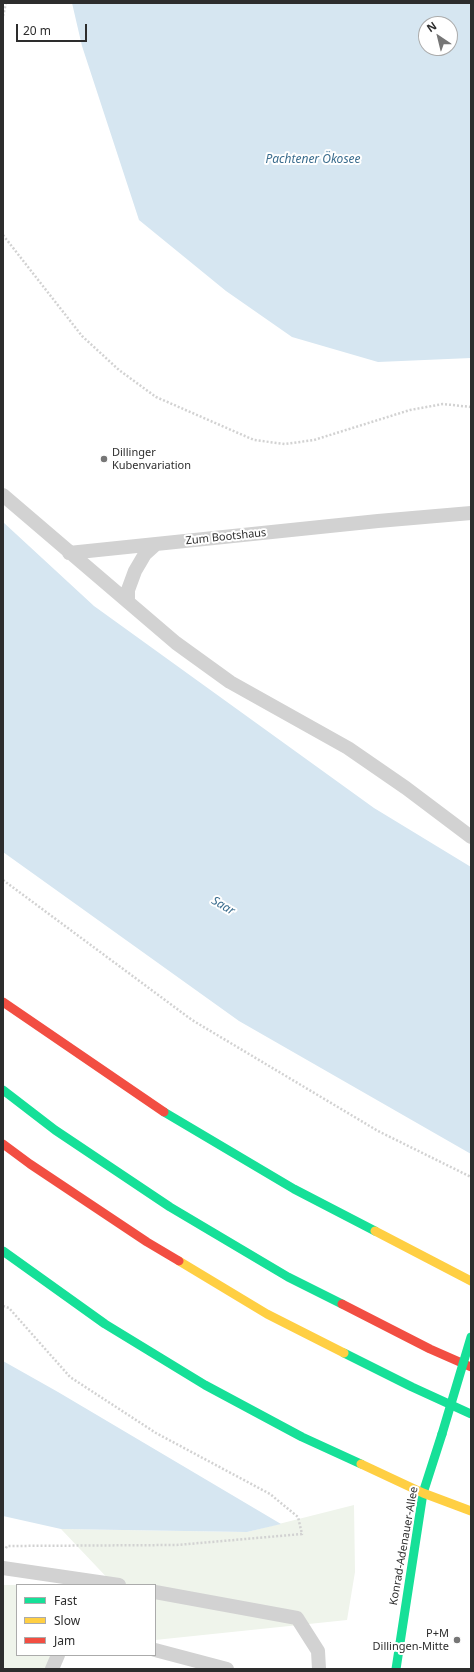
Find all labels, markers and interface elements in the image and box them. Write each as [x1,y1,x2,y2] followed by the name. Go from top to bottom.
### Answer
[18,16,89,42] scale bar
[418,16,458,56] north arrow
[423,18,439,35] text: N
[23,22,51,39] text: 20 m
[265,153,361,167] water label: Pachtener Ökosee
[112,446,191,472] place label: Dillinger Kubenvariation
[99,454,109,464] marker: Dillinger Kubenvariation
[185,526,267,548] street label: Zum Bootshaus
[209,894,237,918] water label: Saar
[387,1486,421,1606] street label: Konrad-Adenauer-Allee
[16,1584,156,1656] legend
[54,1592,77,1609] text: Fast
[54,1612,80,1629] text: Slow
[373,1627,449,1653] place label: P+M Dillingen-Mitte
[54,1632,75,1649] text: Jam
[452,1635,462,1645] marker: P+M Dillingen-Mitte

